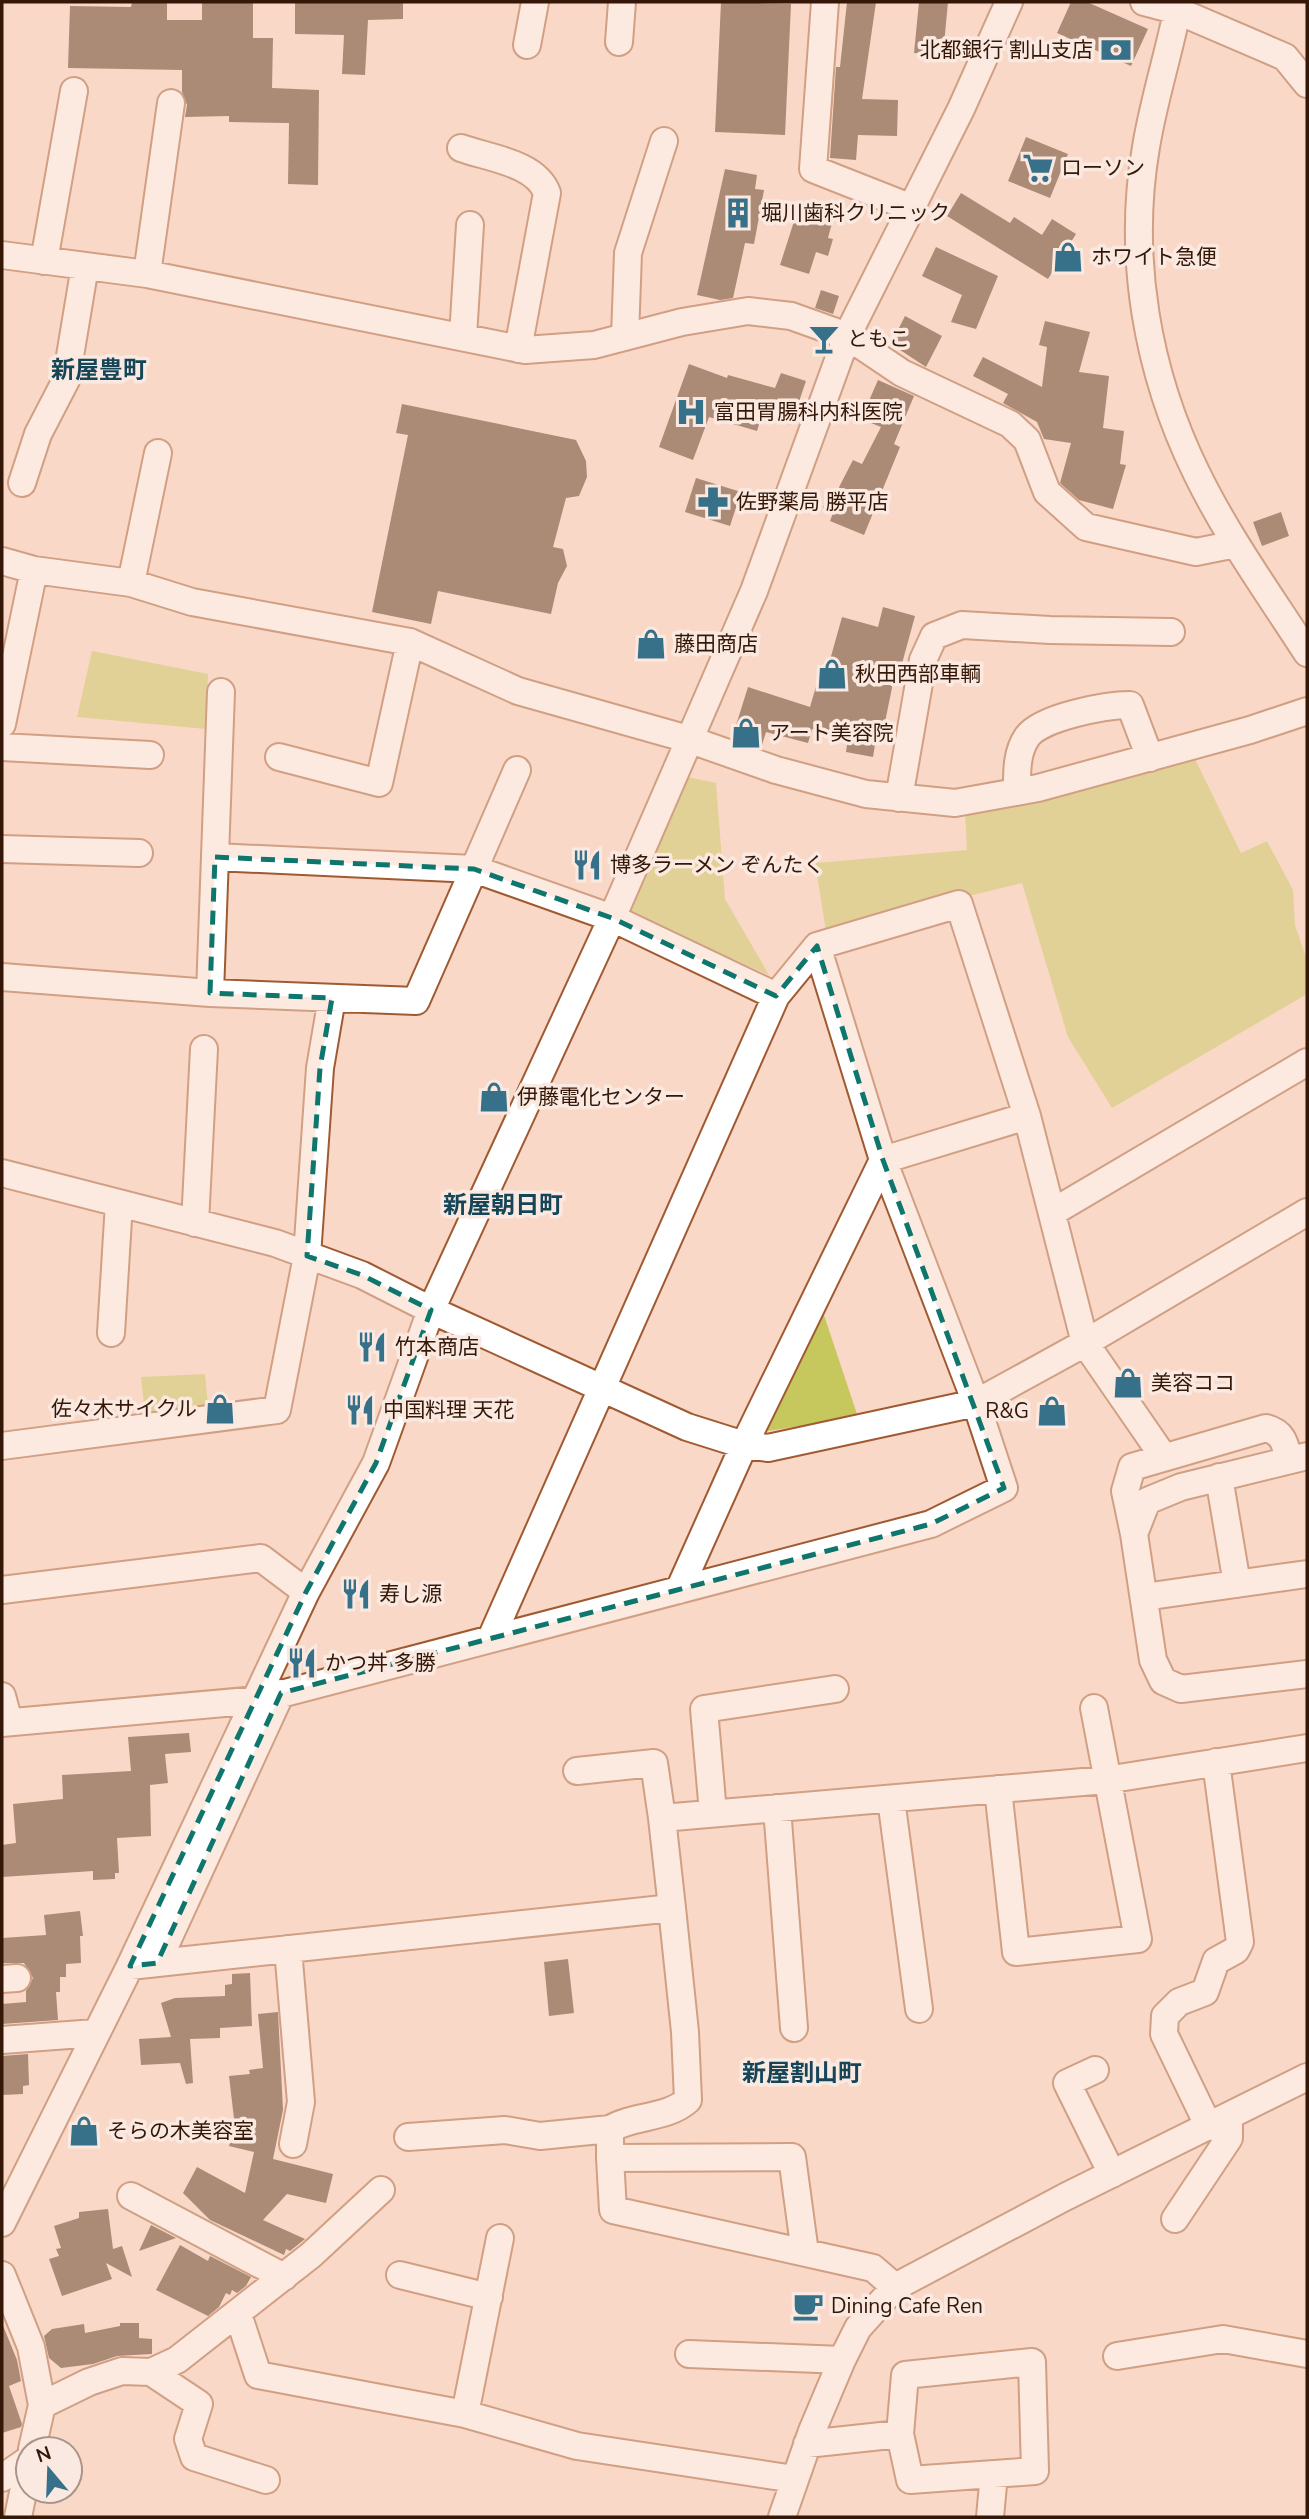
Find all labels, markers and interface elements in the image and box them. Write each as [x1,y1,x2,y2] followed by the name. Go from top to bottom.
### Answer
[1099,33,1133,67] bank icon: 北都銀行 割山支店
[920,36,1093,64] place label: 北都銀行 割山支店
[1021,151,1055,185] supermarket icon: ローソン
[1061,154,1145,182] place label: ローソン
[721,196,755,230] building icon: 堀川歯科クリニック
[761,199,950,227] place label: 堀川歯科クリニック
[1051,240,1085,274] shop icon: ホワイト急便
[1091,243,1217,271] place label: ホワイト急便
[807,322,841,356] bar icon: ともこ
[847,325,910,353] place label: ともこ
[51,354,147,386] district label: 新屋豊町
[674,395,708,429] hospital icon: 富田胃腸科内科医院
[714,398,903,426] place label: 富田胃腸科内科医院
[696,485,730,519] pharmacy icon: 佐野薬局 勝平店
[736,488,888,516] place label: 佐野薬局 勝平店
[634,627,668,661] shop icon: 藤田商店
[674,630,758,658] place label: 藤田商店
[815,657,849,691] shop icon: 秋田西部車輌
[855,660,981,688] place label: 秋田西部車輌
[729,716,763,750] shop icon: アート美容院
[769,719,894,747] place label: アート美容院
[570,848,604,882] restaurant icon: 博多ラーメン ぞんたく
[610,851,825,879] place label: 博多ラーメン ぞんたく
[477,1080,511,1114] shop icon: 伊藤電化センター
[517,1083,685,1111] place label: 伊藤電化センター
[443,1189,563,1221] district label: 新屋朝日町
[355,1330,389,1364] restaurant icon: 竹本商店
[395,1333,479,1361] place label: 竹本商店
[1111,1366,1145,1400] shop icon: 美容ココ
[1151,1369,1235,1397] place label: 美容ココ
[203,1392,237,1426] shop icon: 佐々木サイクル
[343,1393,377,1427] restaurant icon: 中国料理 天花
[1035,1394,1069,1428] shop icon: R&G
[51,1395,197,1423] place label: 佐々木サイクル
[383,1396,514,1424] place label: 中国料理 天花
[985,1397,1029,1425] place label: R&G
[339,1577,373,1611] restaurant icon: 寿し源
[379,1580,442,1608] place label: 寿し源
[285,1646,319,1680] restaurant icon: かつ丼 多勝
[325,1649,435,1677] place label: かつ丼 多勝
[742,2057,862,2089] district label: 新屋割山町
[67,2114,101,2148] shop icon: そらの木美容室
[107,2117,254,2145] place label: そらの木美容室
[791,2289,825,2323] cafe icon: Dining Cafe Ren
[831,2292,983,2320] place label: Dining Cafe Ren
[14,2435,84,2505] north arrow
[33,2440,55,2469] text: N

